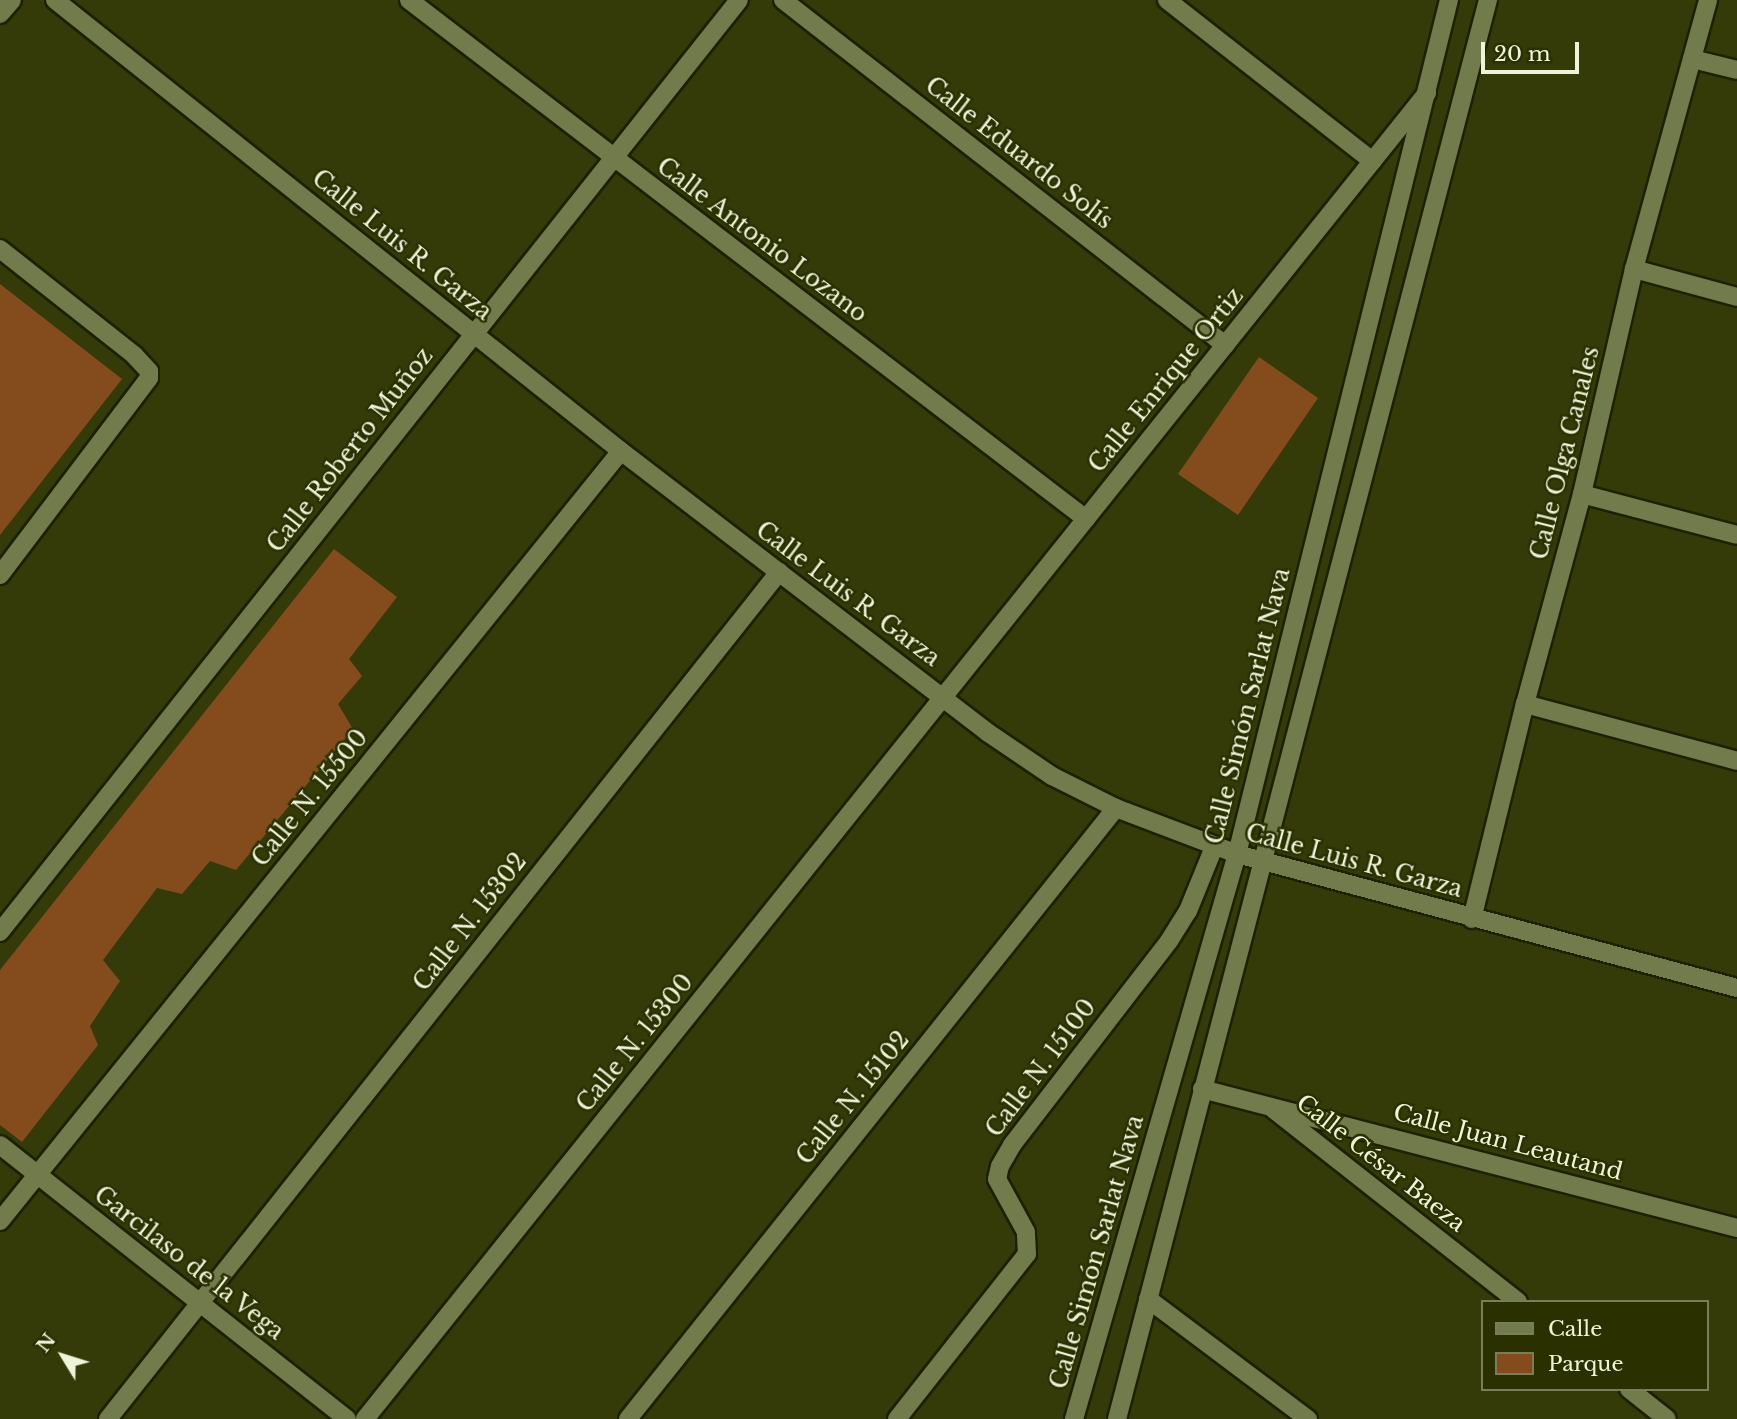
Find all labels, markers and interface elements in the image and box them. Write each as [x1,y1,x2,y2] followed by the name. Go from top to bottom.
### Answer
[1485,28,1583,72] scale bar
[1494,41,1551,67] text: 20 m
[920,71,1118,235] street label: Calle Eduardo Solís
[651,152,873,328] street label: Calle Antonio Lozano
[307,164,497,326] street label: Calle Luis R. Garza
[1083,282,1249,478] street label: Calle Enrique Ortiz
[262,342,438,558] street label: Calle Roberto Muñoz
[1525,343,1605,563] street label: Calle Olga Canales
[751,516,945,672] street label: Calle Luis R. Garza
[1200,565,1296,847] street label: Calle Simón Sarlat Nava
[246,724,374,872] street label: Calle N. 15500
[1243,819,1465,903] street label: Calle Luis R. Garza
[408,848,532,996] street label: Calle N. 15302
[571,969,699,1117] street label: Calle N. 15300
[980,994,1102,1142] street label: Calle N. 15100
[791,1026,915,1170] street label: Calle N. 15102
[1291,1088,1471,1238] street label: Calle César Baeza
[1390,1098,1626,1186] street label: Calle Juan Leautand
[1045,1112,1149,1392] street label: Calle Simón Sarlat Nava
[88,1180,290,1346] street label: Garcilaso de la Vega
[1482,1300,1709,1391] legend
[1548,1316,1602,1342] text: Calle
[28,1321,98,1391] north arrow
[31,1329,61,1357] text: N
[1548,1351,1623,1377] text: Parque

